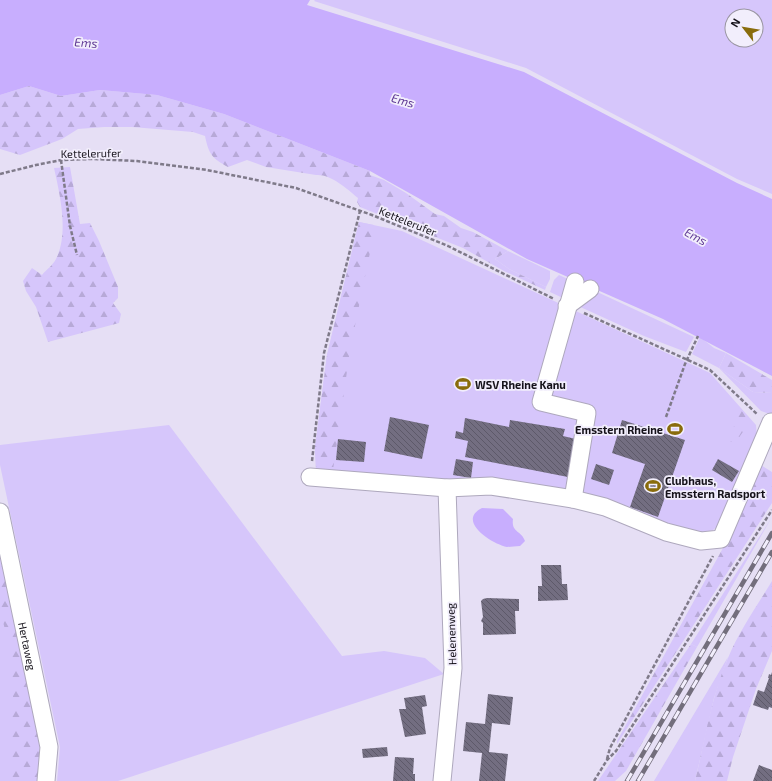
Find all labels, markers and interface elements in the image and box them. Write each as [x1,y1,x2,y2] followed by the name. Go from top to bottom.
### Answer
[724,8,764,48] north arrow
[727,16,743,29] text: N
[74,34,98,50] water label: Ems
[390,90,416,110] water label: Ems
[60,146,122,160] street label: Kettelerufer
[377,204,439,239] street label: Kettelerufer
[682,224,710,248] water label: Ems
[454,375,472,393] sports icon: WSV Rheine Kanu
[475,378,566,391] place label: WSV Rheine Kanu
[666,420,684,438] sports icon: Emsstern Rheine
[575,423,663,436] place label: Emsstern Rheine
[665,474,766,500] place label: Clubhaus, Emsstern Radsport
[644,477,662,495] sports icon: Clubhaus, Emsstern Radsport
[443,603,459,665] street label: Helenenweg
[17,621,39,671] street label: Hertaweg

